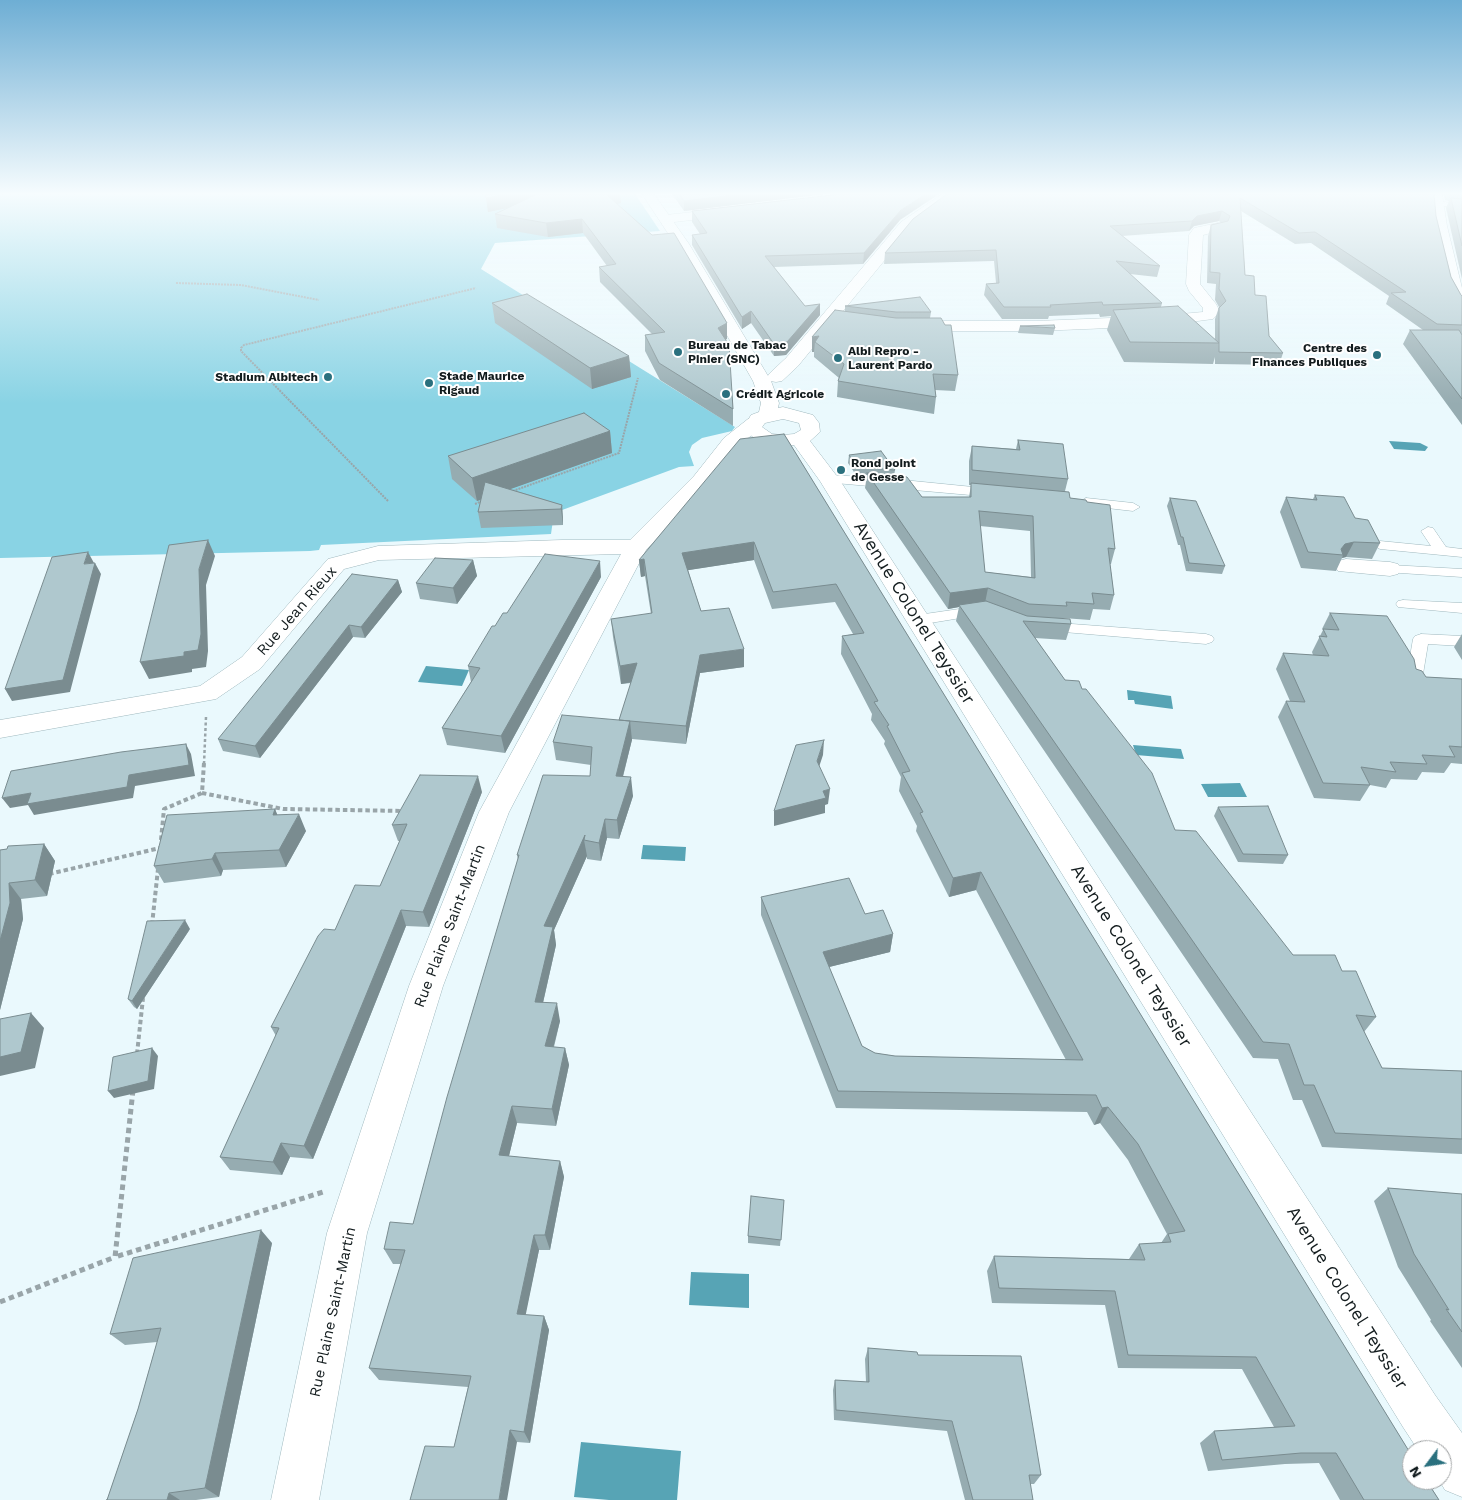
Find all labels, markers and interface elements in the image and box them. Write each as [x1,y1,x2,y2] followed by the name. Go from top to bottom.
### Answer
[688,338,786,366] place label: Bureau de Tabac Pinier (SNC)
[1252,341,1367,369] place label: Centre des Finances Publiques
[848,344,932,372] place label: Albi Repro - Laurent Pardo
[672,346,684,358] marker: Bureau de Tabac Pinier (SNC)
[1371,349,1383,361] marker: Centre des Finances Publiques
[832,352,844,364] marker: Albi Repro - Laurent Pardo
[439,369,525,397] place label: Stade Maurice Rigaud
[215,370,318,384] place label: Stadium Albitech
[322,371,334,383] marker: Stadium Albitech
[423,377,435,389] marker: Stade Maurice Rigaud
[736,387,824,401] place label: Crédit Agricole
[720,388,732,400] marker: Crédit Agricole
[851,456,916,484] place label: Rond point de Gesse
[835,464,847,476] marker: Rond point de Gesse
[849,517,979,709] street label: Avenue Colonel Teyssier
[253,563,341,659] street label: Rue Jean Rieux
[411,842,489,1010] street label: Rue Plaine Saint-Martin
[1066,860,1196,1052] street label: Avenue Colonel Teyssier
[1282,1202,1412,1394] street label: Avenue Colonel Teyssier
[306,1225,360,1399] street label: Rue Plaine Saint-Martin
[1402,1440,1452,1490] north arrow
[1405,1464,1425,1481] text: N

